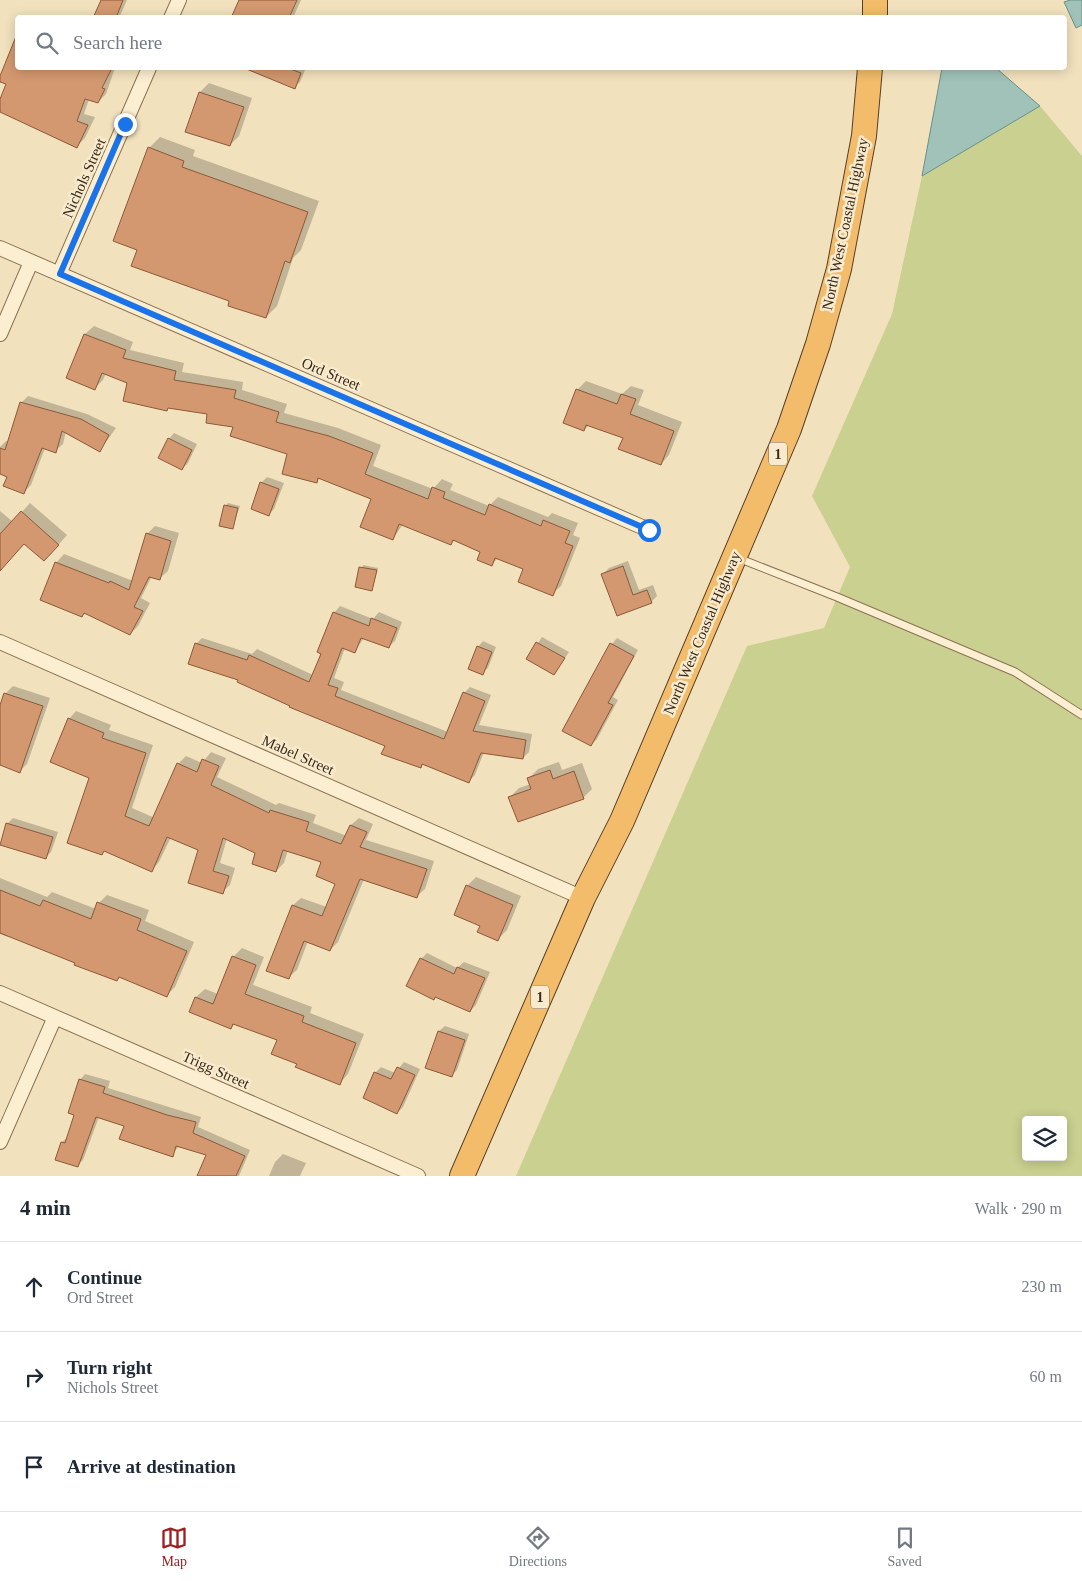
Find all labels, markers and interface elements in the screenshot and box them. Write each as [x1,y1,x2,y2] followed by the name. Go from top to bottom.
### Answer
[15,15,1067,70] search box
[33,29,61,57] icon: search
[73,32,162,53] text: Search here
[114,113,137,136] route end
[59,135,109,220] street label: Nichols Street
[819,136,871,312] street label: North West Coastal Highway
[299,355,363,394] street label: Ord Street
[769,442,787,466] road number: 1
[638,519,661,542] route start
[660,549,744,717] street label: North West Coastal Highway
[260,732,337,778] street label: Mabel Street
[531,986,549,1009] road number: 1
[180,1048,253,1092] street label: Trigg Street
[1022,1116,1067,1161] map controls
[1022,1116,1067,1161] button: layers
[20,1196,71,1220] text: 4 min
[975,1200,1062,1217] text: Walk · 290 m
[67,1267,142,1288] text: Continue
[20,1273,48,1301] icon: ahead
[1022,1278,1062,1295] text: 230 m
[67,1289,133,1306] text: Ord Street
[67,1357,152,1378] text: Turn right
[20,1363,48,1391] icon: right
[1030,1368,1062,1385] text: 60 m
[67,1379,158,1396] text: Nichols Street
[20,1453,48,1481] icon: arrive
[67,1456,236,1477] text: Arrive at destination
[160,1524,188,1570] tab: Map
[509,1524,567,1570] tab: Directions
[888,1524,922,1570] tab: Saved

